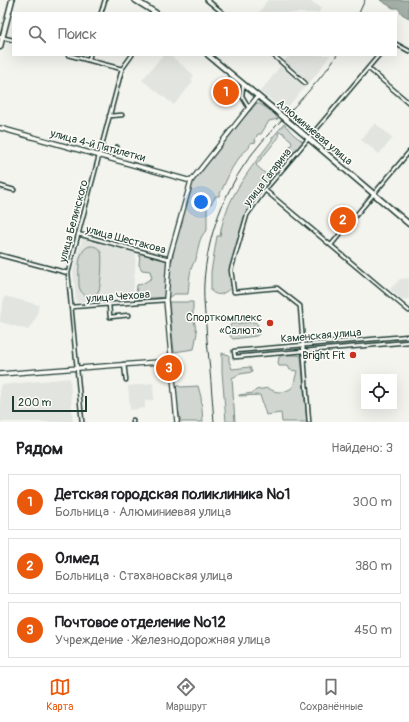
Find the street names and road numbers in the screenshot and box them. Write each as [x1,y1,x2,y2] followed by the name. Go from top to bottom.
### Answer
[274,97,355,168] street label: Алюминиевая улица
[48,126,147,164] street label: улица 4-й Пятилетки
[240,146,294,210] street label: улица Гагарина
[56,178,91,265] street label: улица Белинского
[83,222,167,256] street label: улица Шестакова
[85,288,150,305] street label: улица Чехова
[280,325,362,346] street label: Каменская улица

